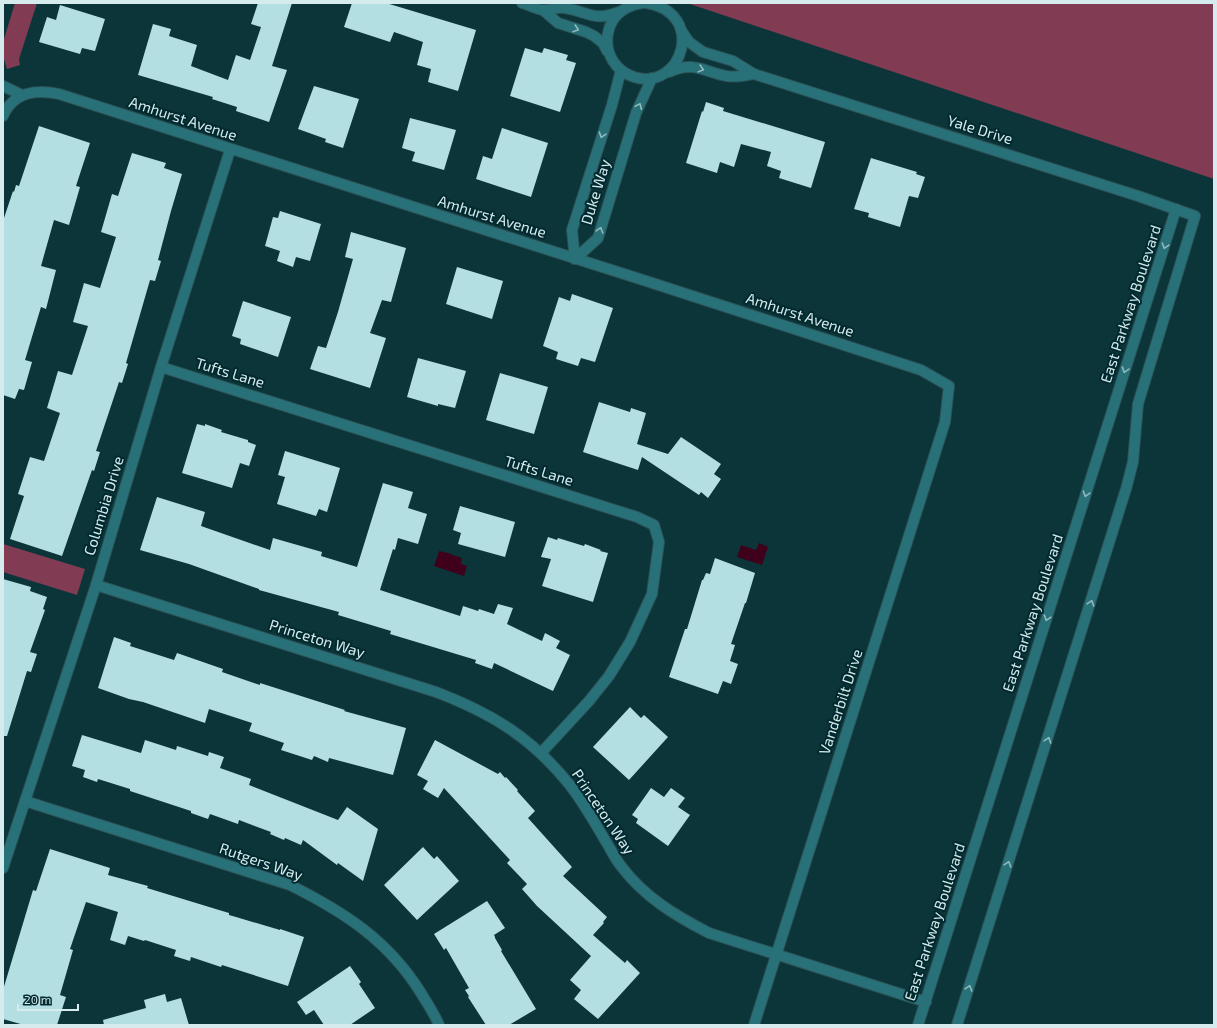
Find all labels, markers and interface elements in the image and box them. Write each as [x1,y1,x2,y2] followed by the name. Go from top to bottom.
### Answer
[573,24,580,33] one-way arrow
[698,64,705,72] one-way arrow
[127,92,240,144] street label: Amhurst Avenue
[634,103,642,110] one-way arrow
[945,111,1015,148] street label: Yale Drive
[598,131,607,138] one-way arrow
[577,157,614,227] street label: Duke Way
[436,191,549,241] street label: Amhurst Avenue
[1096,222,1164,385] street label: East Parkway Boulevard
[595,227,604,234] one-way arrow
[1161,243,1170,250] one-way arrow
[744,288,857,340] street label: Amhurst Avenue
[194,353,267,391] street label: Tufts Lane
[1122,367,1130,374] one-way arrow
[503,451,576,489] street label: Tufts Lane
[79,454,127,557] street label: Columbia Drive
[1082,491,1091,498] one-way arrow
[998,531,1066,694] street label: East Parkway Boulevard
[1086,599,1095,606] one-way arrow
[267,615,367,661] street label: Princeton Way
[1043,615,1052,622] one-way arrow
[815,647,866,757] street label: Vanderbilt Drive
[1043,737,1051,744] one-way arrow
[569,765,639,858] street label: Princeton Way
[217,838,305,884] street label: Rutgers Way
[900,840,968,1003] street label: East Parkway Boulevard
[1003,861,1012,868] one-way arrow
[964,984,973,991] one-way arrow
[18,986,78,1012] scale bar
[24,992,51,1006] text: 20 m

